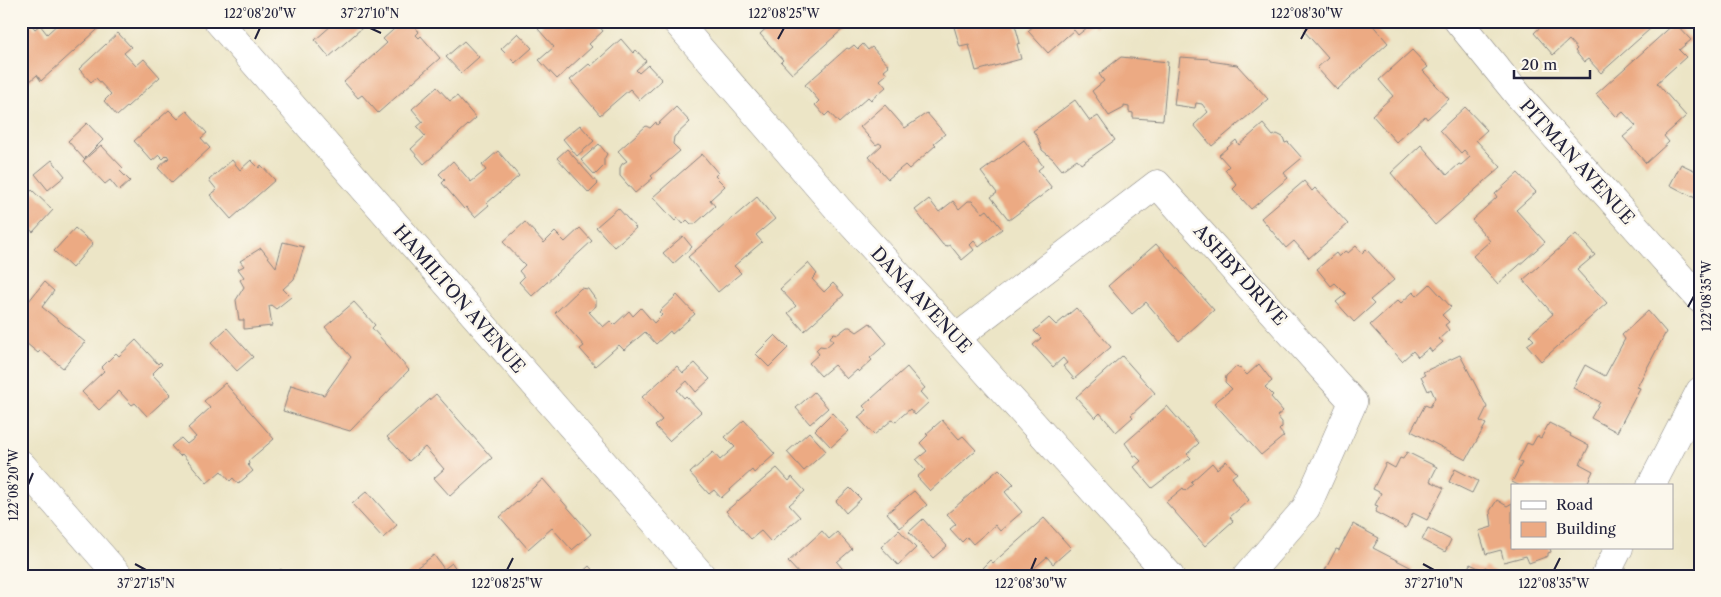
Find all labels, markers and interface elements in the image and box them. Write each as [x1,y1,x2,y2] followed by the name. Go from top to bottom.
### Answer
[224,6,297,21] text: 122°08'20"W
[341,6,400,21] text: 37°27'10"N
[748,6,820,21] text: 122°08'25"W
[1271,6,1344,21] text: 122°08'30"W
[1514,48,1590,80] scale bar
[1521,55,1557,74] text: 20 m
[1515,95,1639,229] street label: PITMAN AVENUE
[1188,219,1291,330] street label: ASHBY DRIVE
[389,220,529,378] street label: HAMILTON AVENUE
[866,242,976,358] street label: DANA AVENUE
[1699,260,1714,331] text: 122°08'35"W
[6,448,21,521] text: 122°08'20"W
[1511,484,1674,550] legend
[1556,495,1593,514] text: Road
[1556,519,1616,538] text: Building
[117,576,175,591] text: 37°27'15"N
[471,576,543,591] text: 122°08'25"W
[995,576,1068,591] text: 122°08'30"W
[1405,576,1464,591] text: 37°27'10"N
[1519,576,1590,591] text: 122°08'35"W

